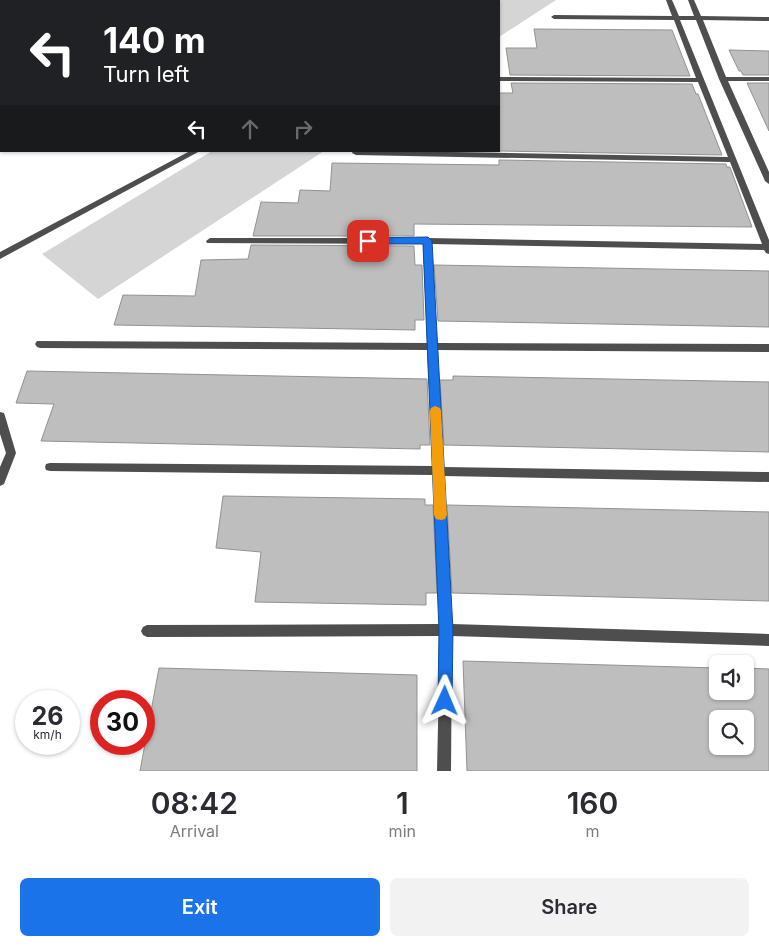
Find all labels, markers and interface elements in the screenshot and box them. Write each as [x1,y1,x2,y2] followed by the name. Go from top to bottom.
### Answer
[103,19,206,61] text: 140 m
[20,20,85,85] icon: left
[103,61,189,87] text: Turn left
[183,115,211,143] icon: left
[236,115,264,143] icon: ahead
[289,115,317,143] icon: right
[347,220,389,262] pin
[354,227,382,255] icon: arrive
[709,655,754,755] map controls
[709,655,754,700] button: sound
[418,674,470,726] position arrow
[90,690,155,755] speed limit sign: 30
[32,701,63,731] text: 26
[709,710,754,755] button: search
[33,727,62,742] text: km/h
[151,785,238,821] text: 08:42
[396,785,409,821] text: 1
[567,785,618,821] text: 160
[170,821,219,841] text: Arrival
[389,821,416,841] text: min
[585,821,599,841] text: m
[20,878,380,936] button: Exit
[390,878,749,936] button: Share

